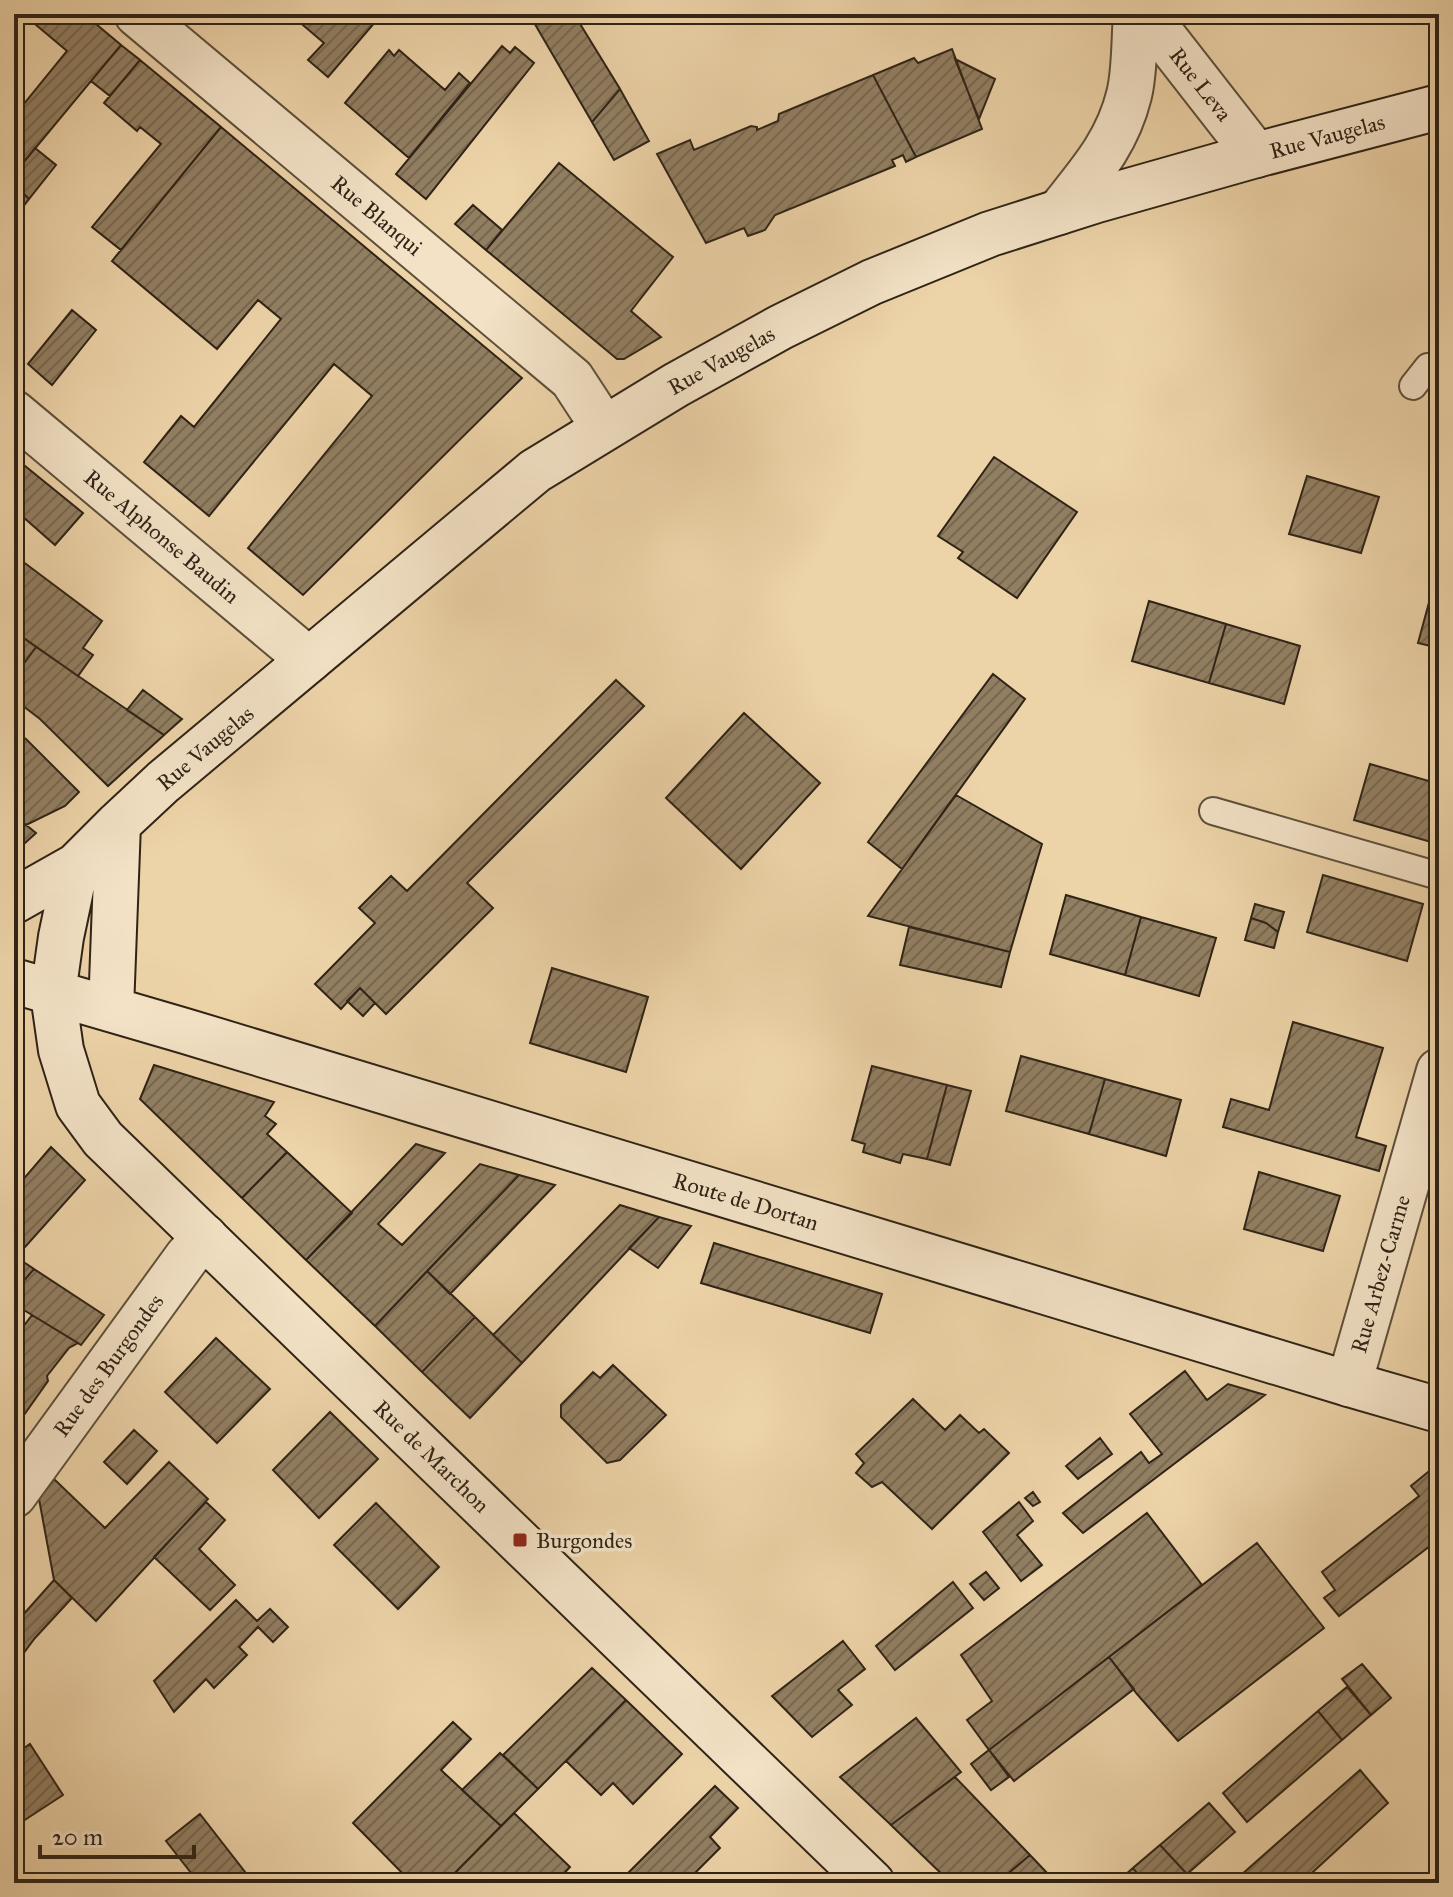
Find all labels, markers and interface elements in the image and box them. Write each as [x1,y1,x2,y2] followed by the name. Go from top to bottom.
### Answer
[1163,42,1238,127] street label: Rue Leva
[1267,108,1388,165] street label: Rue Vaugelas
[326,169,428,261] street label: Rue Blanqui
[663,320,779,401] street label: Rue Vaugelas
[79,464,245,609] street label: Rue Alphonse Baudin
[151,700,259,797] street label: Rue Vaugelas
[670,1167,822,1236] street label: Route de Dortan
[1345,1192,1416,1356] street label: Rue Arbez-Carme
[48,1289,169,1442] street label: Rue des Burgondes
[368,1394,495,1518] street label: Rue de Marchon
[536,1527,632,1554] place label: Burgondes
[511,1531,529,1549] marker: Burgondes
[40,1809,194,1859] scale bar
[52,1822,103,1852] text: 20 m

